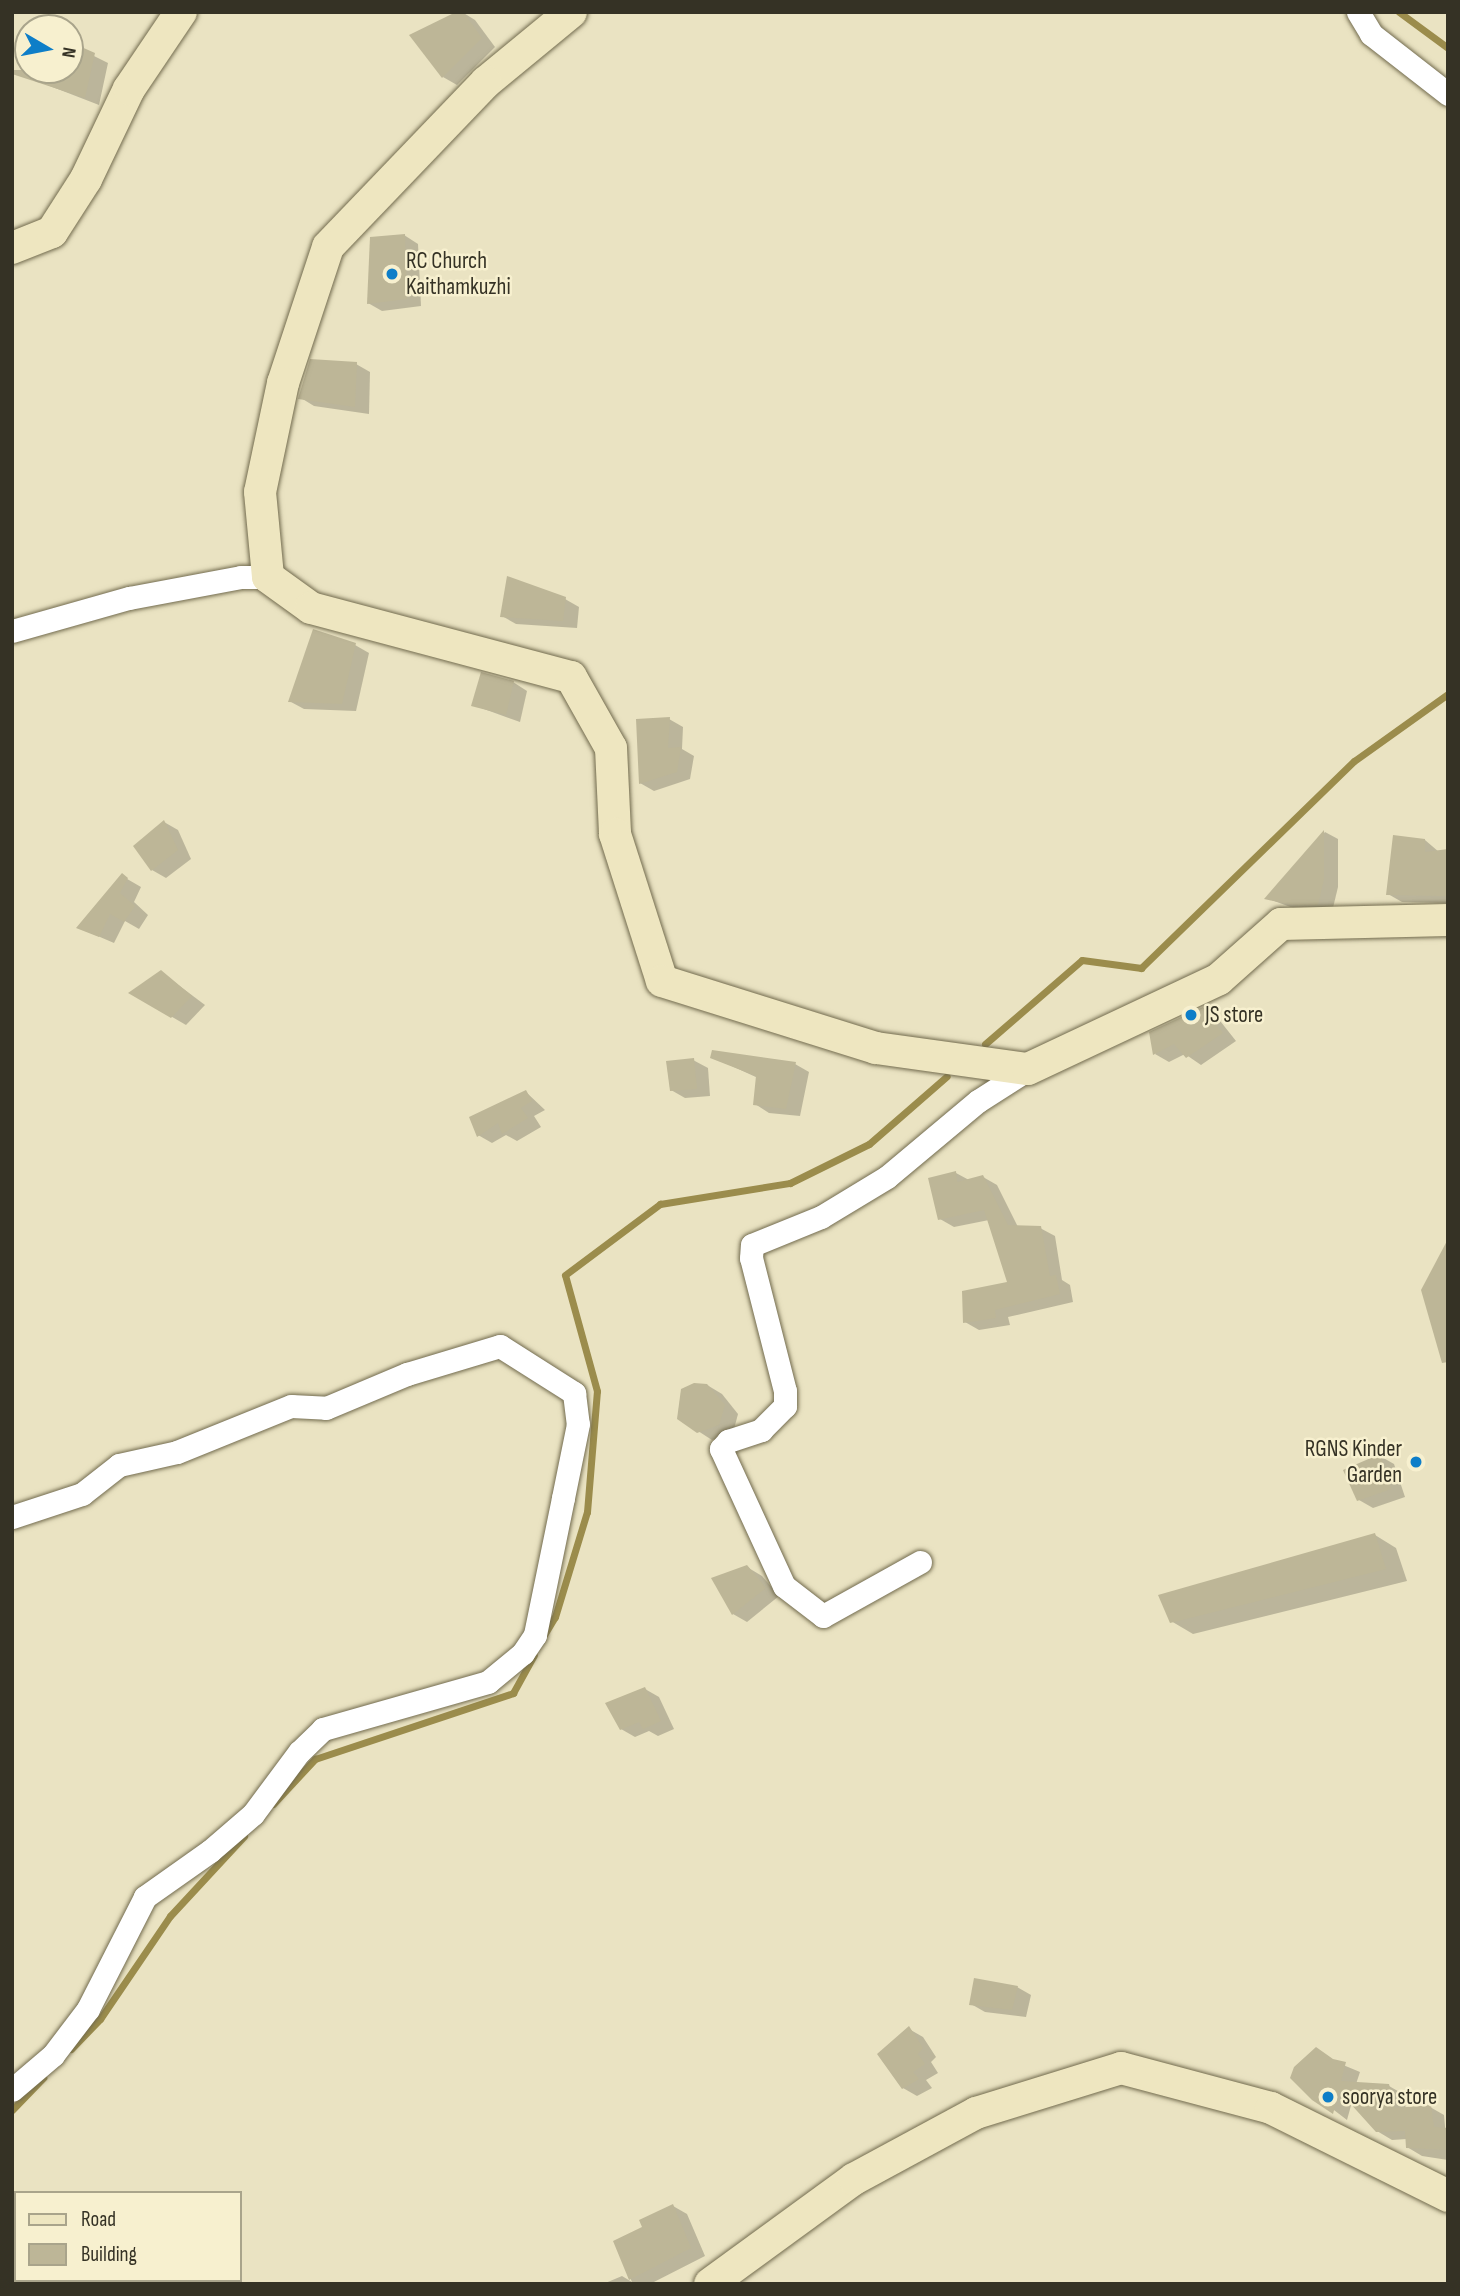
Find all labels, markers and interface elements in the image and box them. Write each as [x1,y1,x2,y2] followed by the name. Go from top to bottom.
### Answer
[14,14,84,84] north arrow
[56,45,80,59] text: N
[406,247,511,301] place label: RC Church Kaithamkuzhi
[384,266,400,282] marker: RC Church Kaithamkuzhi
[1205,1001,1263,1029] place label: JS store
[1183,1007,1199,1023] marker: JS store
[1305,1435,1402,1489] place label: RGNS Kinder Garden
[1408,1454,1424,1470] marker: RGNS Kinder Garden
[1342,2083,1437,2111] place label: soorya store
[1320,2089,1336,2105] marker: soorya store
[14,2191,242,2282] legend
[81,2207,116,2232] text: Road
[81,2242,137,2267] text: Building

